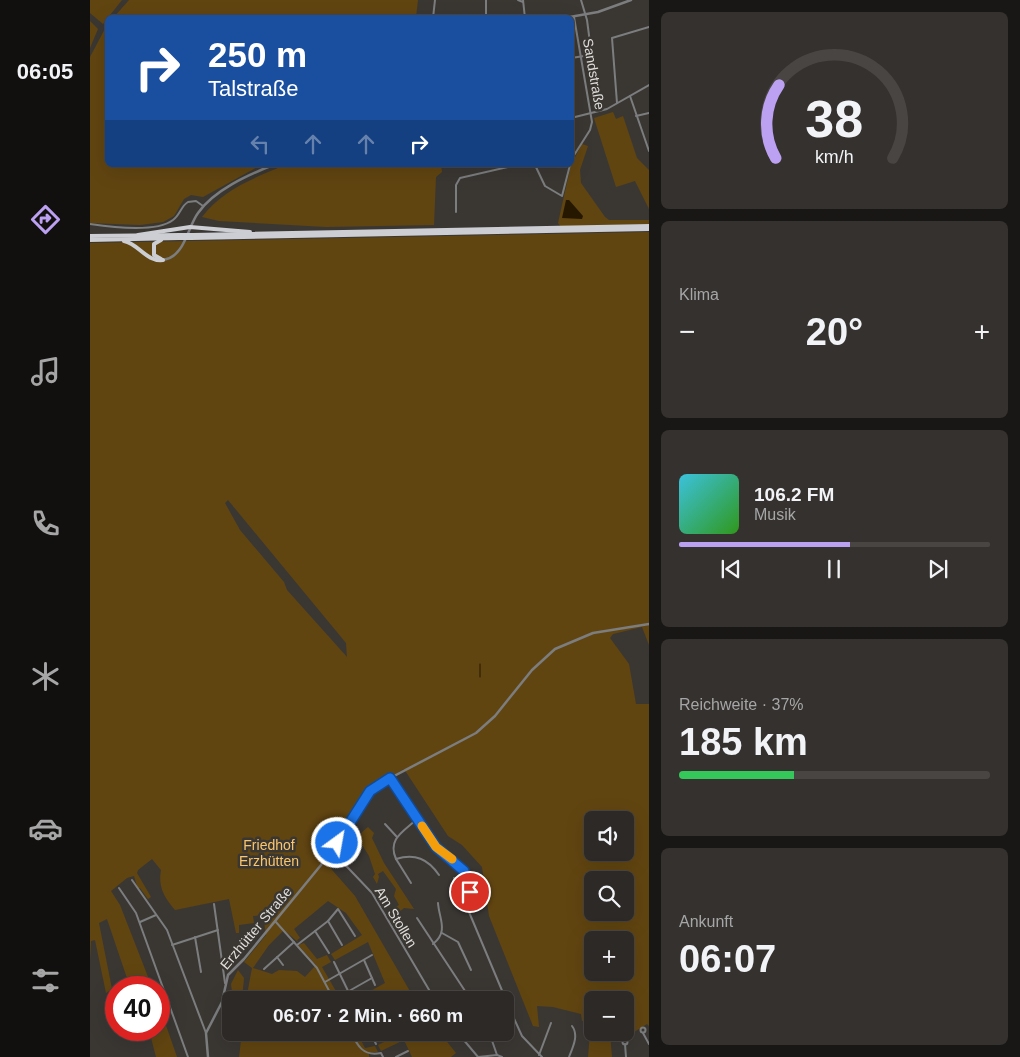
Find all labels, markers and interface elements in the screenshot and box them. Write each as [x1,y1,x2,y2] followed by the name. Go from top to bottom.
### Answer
[125,35,190,100] icon: right
[208,35,307,74] text: 250 m
[580,37,608,111] street label: Sandstraße
[17,59,73,84] text: 06:05
[208,76,298,101] text: Talstraße
[806,90,863,148] text: 38
[246,130,274,158] icon: left
[299,130,327,158] icon: ahead
[352,130,380,158] icon: ahead
[405,130,433,158] icon: right
[815,147,854,167] text: km/h
[28,202,63,237] icon: directions
[679,286,719,303] text: Klima
[806,311,863,353] text: 20°
[679,316,695,347] text: −
[974,316,990,347] text: +
[28,354,63,389] icon: music
[754,484,834,505] text: 106.2 FM
[28,506,63,541] icon: phone
[754,506,796,523] text: Musik
[717,555,745,583] icon: previous
[820,555,848,583] icon: pause
[924,555,952,583] icon: next
[28,659,63,694] icon: climate
[679,696,804,713] text: Reichweite · 37%
[679,721,808,763] text: 185 km
[28,811,63,846] icon: car
[584,811,634,1041] map controls
[584,811,634,861] button: sound
[310,816,362,868] position arrow
[239,837,299,869] park label: Friedhof Erzhütten
[449,871,491,913] pin
[584,871,634,921] button: search
[456,878,484,906] icon: arrive
[217,883,295,972] street label: Erzhütter Straße
[372,884,420,950] street label: Am Stollen
[679,913,733,930] text: Ankunft
[584,931,634,981] button: +
[679,938,776,980] text: 06:07
[28,963,63,998] icon: filters
[105,976,170,1041] speed limit sign: 40
[584,991,634,1041] button: −
[273,1005,463,1026] text: 06:07 · 2 Min. · 660 m

